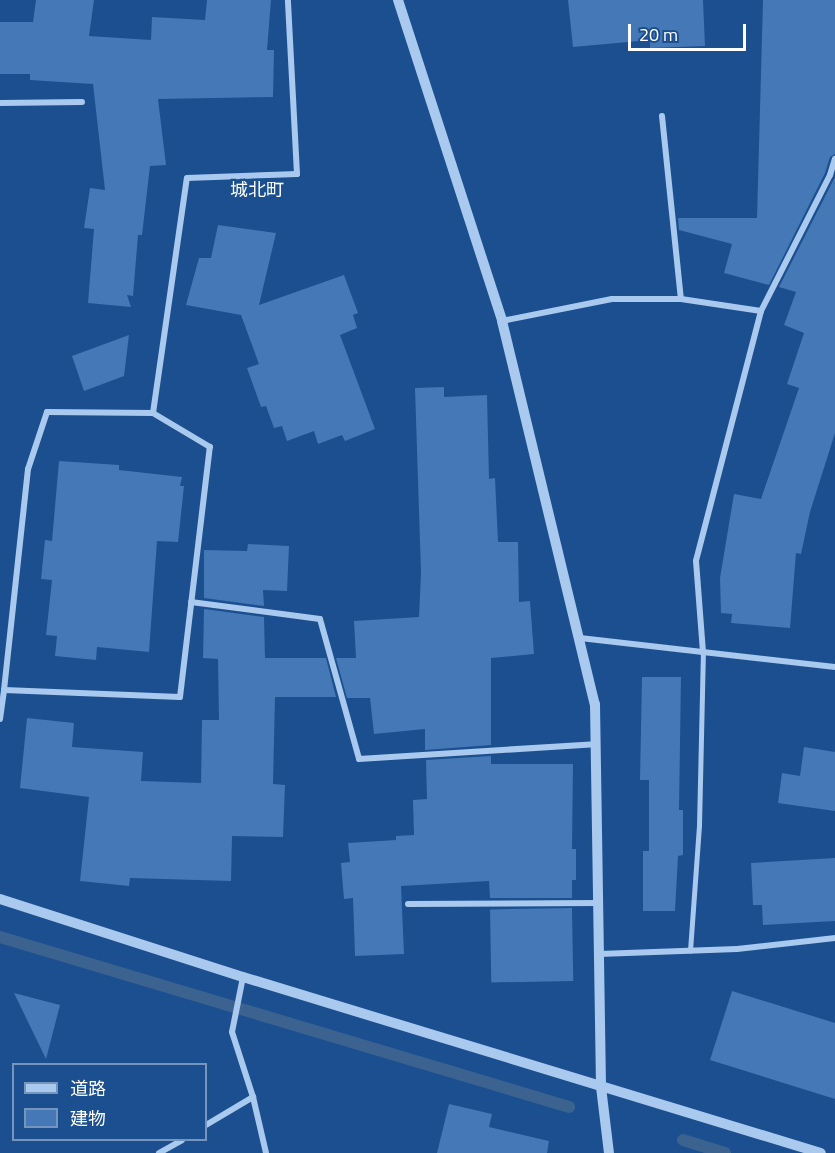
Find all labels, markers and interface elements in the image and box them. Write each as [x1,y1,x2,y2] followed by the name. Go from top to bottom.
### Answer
[631,12,750,50] scale bar
[639,21,678,48] text: 20 m
[230,179,284,201] district label: 城北町
[12,1063,207,1141] legend
[70,1075,106,1102] text: 道路
[70,1105,106,1132] text: 建物

